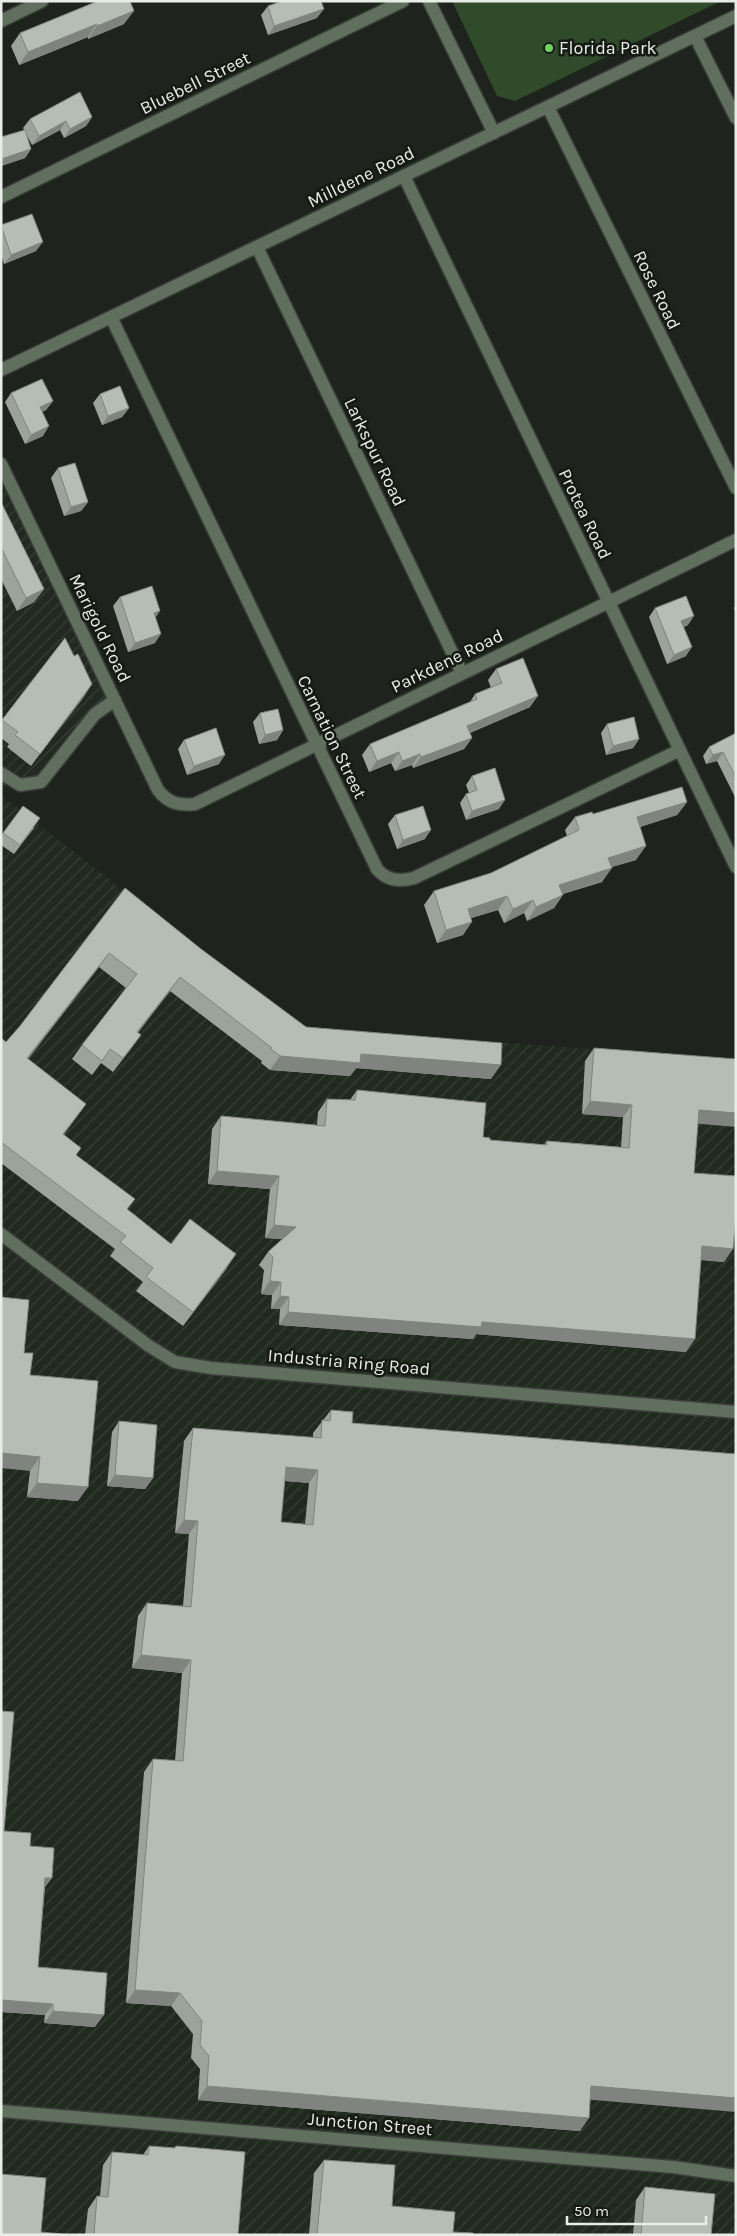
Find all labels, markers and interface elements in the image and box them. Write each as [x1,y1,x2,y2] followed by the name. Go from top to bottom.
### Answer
[559,37,657,59] place label: Florida Park
[543,42,555,54] marker: Florida Park
[136,47,254,119] street label: Bluebell Street
[304,142,418,212] street label: Milldene Road
[628,247,686,333] street label: Rose Road
[339,394,411,510] street label: Larkspur Road
[554,465,616,563] street label: Protea Road
[64,570,136,686] street label: Marigold Road
[387,624,507,698] street label: Parkdene Road
[293,672,372,803] street label: Carnation Street
[267,1344,431,1380] street label: Industria Ring Road
[307,2108,433,2140] street label: Junction Street
[567,2194,706,2226] scale bar
[574,2202,609,2220] text: 50 m

